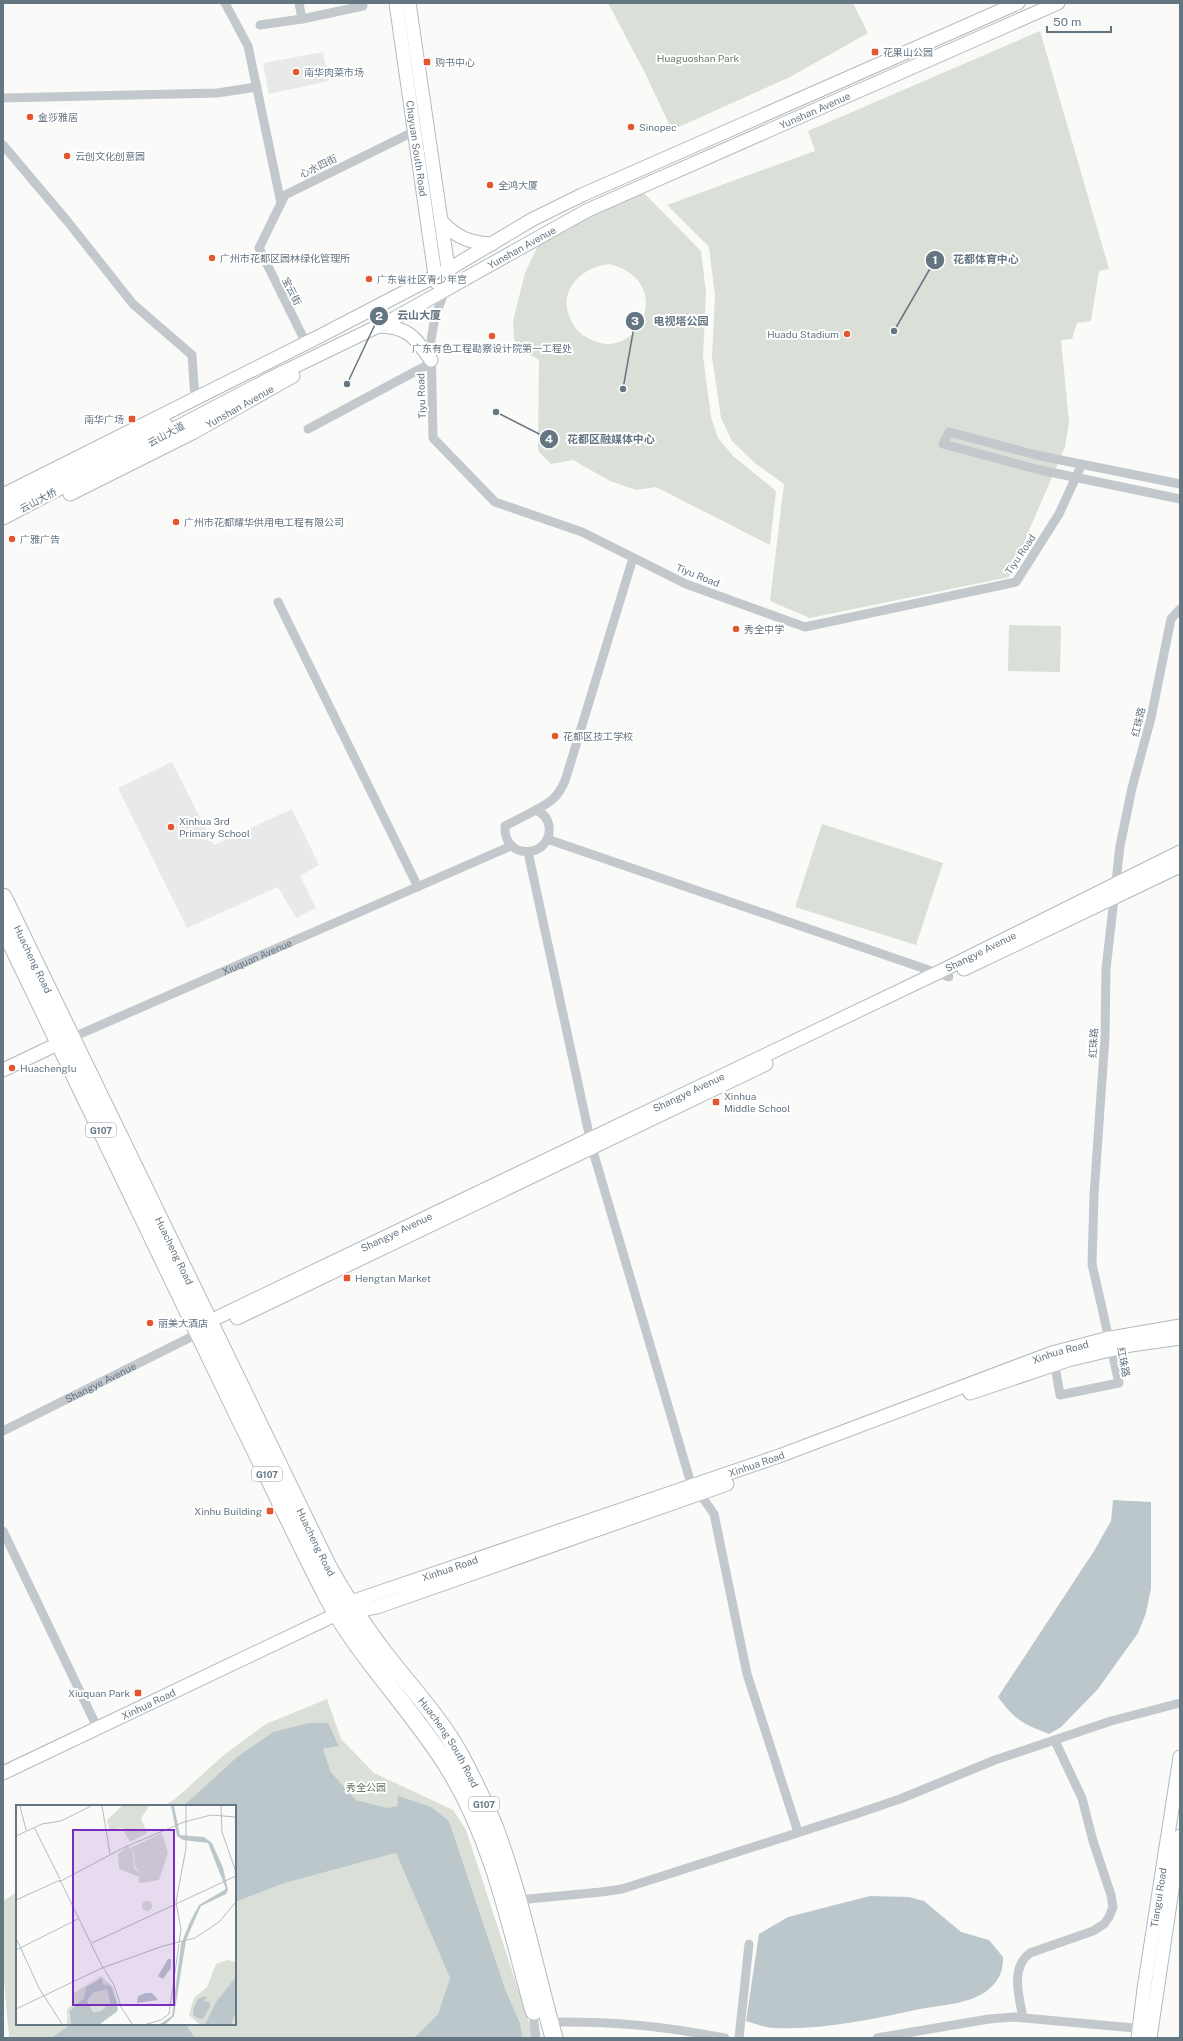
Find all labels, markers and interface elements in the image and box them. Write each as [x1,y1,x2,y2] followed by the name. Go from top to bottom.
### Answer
[1047,8,1111,34] scale bar
[1053,15,1081,29] text: 50 m
[883,46,933,58] place label: 花果山公园
[870,47,880,57] marker: 花果山公园
[657,52,740,64] park label: Huaguoshan Park
[435,56,475,68] place label: 购书中心
[422,57,432,67] marker: 购书中心
[304,66,364,78] place label: 南华肉菜市场
[291,67,301,77] marker: 南华肉菜市场
[777,89,852,131] street label: Yunshan Avenue
[404,100,430,197] street label: Chayuan South Road
[38,111,78,123] place label: 金莎雅居
[25,112,35,122] marker: 金莎雅居
[639,121,677,133] place label: Sinopec
[626,122,636,132] marker: Sinopec
[75,150,145,162] place label: 云创文化创意园
[62,151,72,161] marker: 云创文化创意园
[297,152,339,180] street label: 心水四街
[498,179,538,191] place label: 全鸿大厦
[485,180,495,190] marker: 全鸿大厦
[485,223,558,271] street label: Yunshan Avenue
[925,248,1027,271] callout: 花都体育中心
[220,252,350,264] place label: 广州市花都区园林绿化管理所
[207,253,217,263] marker: 广州市花都区园林绿化管理所
[932,253,938,267] text: 1
[953,253,1019,265] text: 花都体育中心
[377,273,467,285] place label: 广东省社区青少年宫
[364,274,374,284] marker: 广东省社区青少年宫
[280,275,304,307] street label: 宝云街
[369,304,449,327] callout: 云山大厦
[375,309,383,323] text: 2
[397,309,441,321] text: 云山大厦
[625,310,716,333] callout: 电视塔公园
[631,314,639,328] text: 3
[654,315,709,327] text: 电视塔公园
[767,328,839,340] place label: Huadu Stadium
[842,329,852,339] marker: Huadu Stadium
[487,331,497,341] marker: 广东有色工程勘察设计院第一工程处
[412,342,572,354] place label: 广东有色工程勘察设计院第一工程处
[414,373,428,419] street label: Tiyu Road
[203,382,276,430] street label: Yunshan Avenue
[84,413,124,425] place label: 南华广场
[127,414,137,424] marker: 南华广场
[146,419,186,449] street label: 云山大道
[539,427,663,450] callout: 花都区融媒体中心
[545,432,553,446] text: 4
[567,433,655,445] text: 花都区融媒体中心
[17,486,59,514] street label: 云山大桥
[184,516,344,528] place label: 广州市花都耀华供用电工程有限公司
[171,517,181,527] marker: 广州市花都耀华供用电工程有限公司
[1002,532,1038,576] street label: Tiyu Road
[20,533,60,545] place label: 广雅广告
[7,534,17,544] marker: 广雅广告
[675,561,721,589] street label: Tiyu Road
[744,623,784,635] place label: 秀全中学
[731,624,741,634] marker: 秀全中学
[1129,706,1147,738] street label: 红珠路
[563,730,633,742] place label: 花都区技工学校
[550,731,560,741] marker: 花都区技工学校
[179,815,250,839] place label: Xinhua 3rd Primary School
[166,822,176,832] marker: Xinhua 3rd Primary School
[12,923,55,995] street label: Huacheng Road
[943,929,1018,974] street label: Shangye Avenue
[220,936,294,977] street label: Xiuquan Avenue
[1086,1028,1100,1058] street label: 红珠路
[20,1062,77,1074] place label: Huachenglu
[7,1063,17,1073] marker: Huachenglu
[651,1070,726,1114] street label: Shangye Avenue
[724,1090,790,1114] place label: Xinhua Middle School
[711,1097,721,1107] marker: Xinhua Middle School
[86,1123,116,1137] road number: G107
[359,1210,434,1254] street label: Shangye Avenue
[153,1215,196,1287] street label: Huacheng Road
[355,1272,431,1284] place label: Hengtan Market
[342,1273,352,1283] marker: Hengtan Market
[158,1317,208,1329] place label: 丽美大酒店
[145,1318,155,1328] marker: 丽美大酒店
[1030,1338,1090,1366] street label: Xinhua Road
[1115,1346,1133,1378] street label: 红珠路
[63,1359,138,1405] street label: Shangye Avenue
[727,1448,786,1479] street label: Xinhua Road
[252,1467,282,1481] road number: G107
[194,1505,262,1517] place label: Xinhu Building
[265,1506,275,1516] marker: Xinhu Building
[294,1506,338,1578] street label: Huacheng Road
[420,1553,479,1583] street label: Xinhua Road
[119,1686,177,1722] street label: Xinhua Road
[68,1687,130,1699] place label: Xiuquan Park
[133,1688,143,1698] marker: Xiuquan Park
[416,1695,481,1789] street label: Huacheng South Road
[346,1781,386,1793] park label: 秀全公园
[469,1797,499,1811] road number: G107
[16,1805,236,2025] inset map
[1148,1867,1169,1928] street label: Tiangui Road

